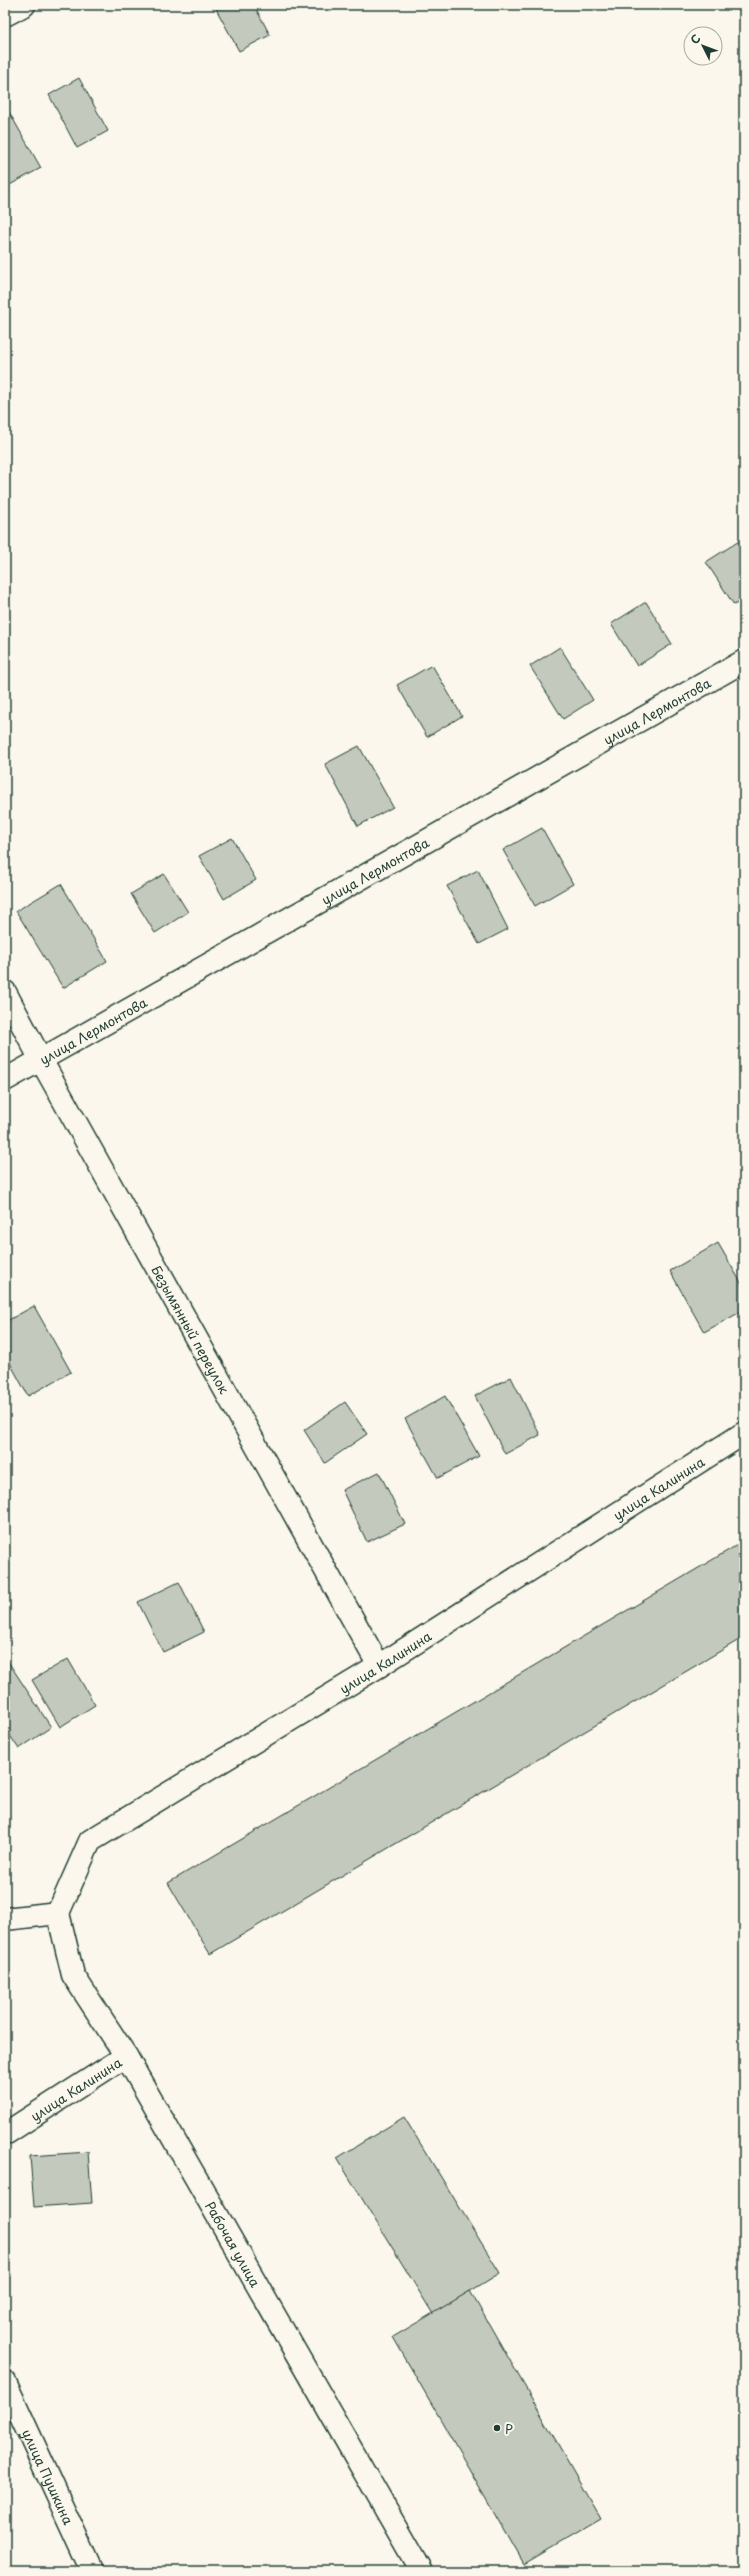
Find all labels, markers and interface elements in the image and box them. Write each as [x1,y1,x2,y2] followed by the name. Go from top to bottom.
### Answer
[683,26,723,66] north arrow
[686,30,704,48] text: С
[599,672,715,749] street label: улица Лермонтова
[317,832,433,908] street label: улица Лермонтова
[36,992,151,1068] street label: улица Лермонтова
[148,1261,235,1397] street label: Безымянный переулок
[609,1451,708,1524] street label: улица Калинина
[335,1625,435,1698] street label: улица Калинина
[26,2052,126,2125] street label: улица Калинина
[202,2197,266,2291] street label: Рабочая улица
[505,2419,513,2438] place label: Р
[492,2423,502,2433] marker: Р
[18,2426,79,2528] street label: улица Пушкина

